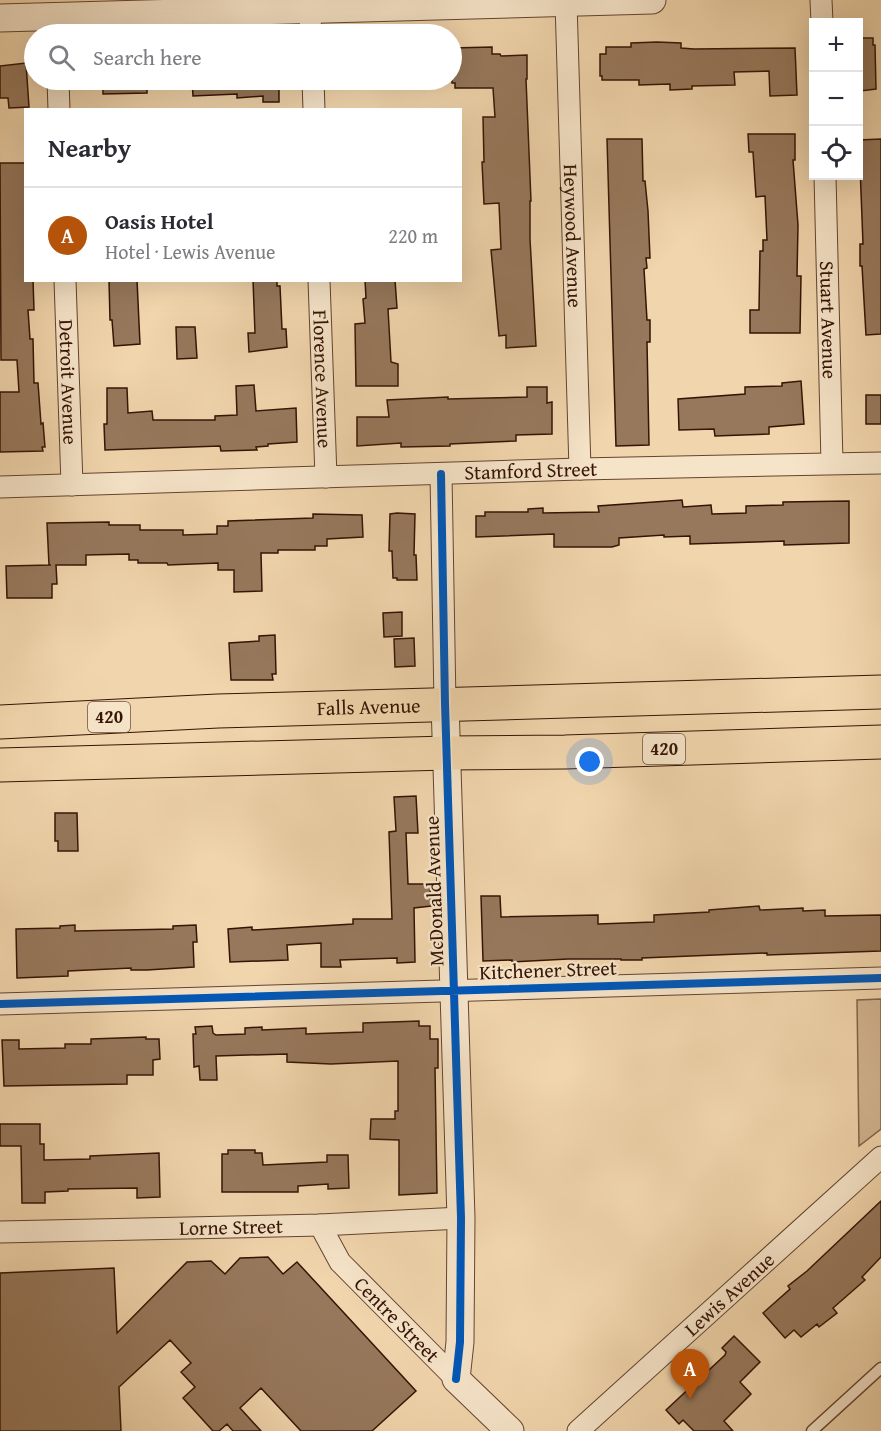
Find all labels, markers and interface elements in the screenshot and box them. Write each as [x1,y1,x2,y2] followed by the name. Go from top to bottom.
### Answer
[809,18,863,180] map controls
[809,18,863,72] button: +
[24,24,462,90] search box
[45,41,78,74] icon: search
[93,41,202,73] text: Search here
[809,72,863,126] button: −
[809,126,863,180] button: locate
[48,128,131,167] text: Nearby
[557,164,590,308] street label: Heywood Avenue
[105,205,214,237] text: Oasis Hotel
[61,221,74,250] text: A
[388,221,438,250] text: 220 m
[105,237,275,266] text: Hotel · Lewis Avenue
[813,260,845,379] street label: Stuart Avenue
[306,309,340,449] street label: Florence Avenue
[52,319,86,445] street label: Detroit Avenue
[464,454,598,487] street label: Stamford Street
[316,690,421,722] street label: Falls Avenue
[88,702,130,732] road number: 420
[643,734,685,764] road number: 420
[575,747,604,776] your location
[416,815,451,967] street label: McDonald Avenue
[479,953,617,986] street label: Kitchener Street
[179,1211,283,1242] street label: Lorne Street
[677,1245,781,1342] street label: Lewis Avenue
[348,1270,447,1369] street label: Centre Street
[670,1350,710,1399] pin: A

